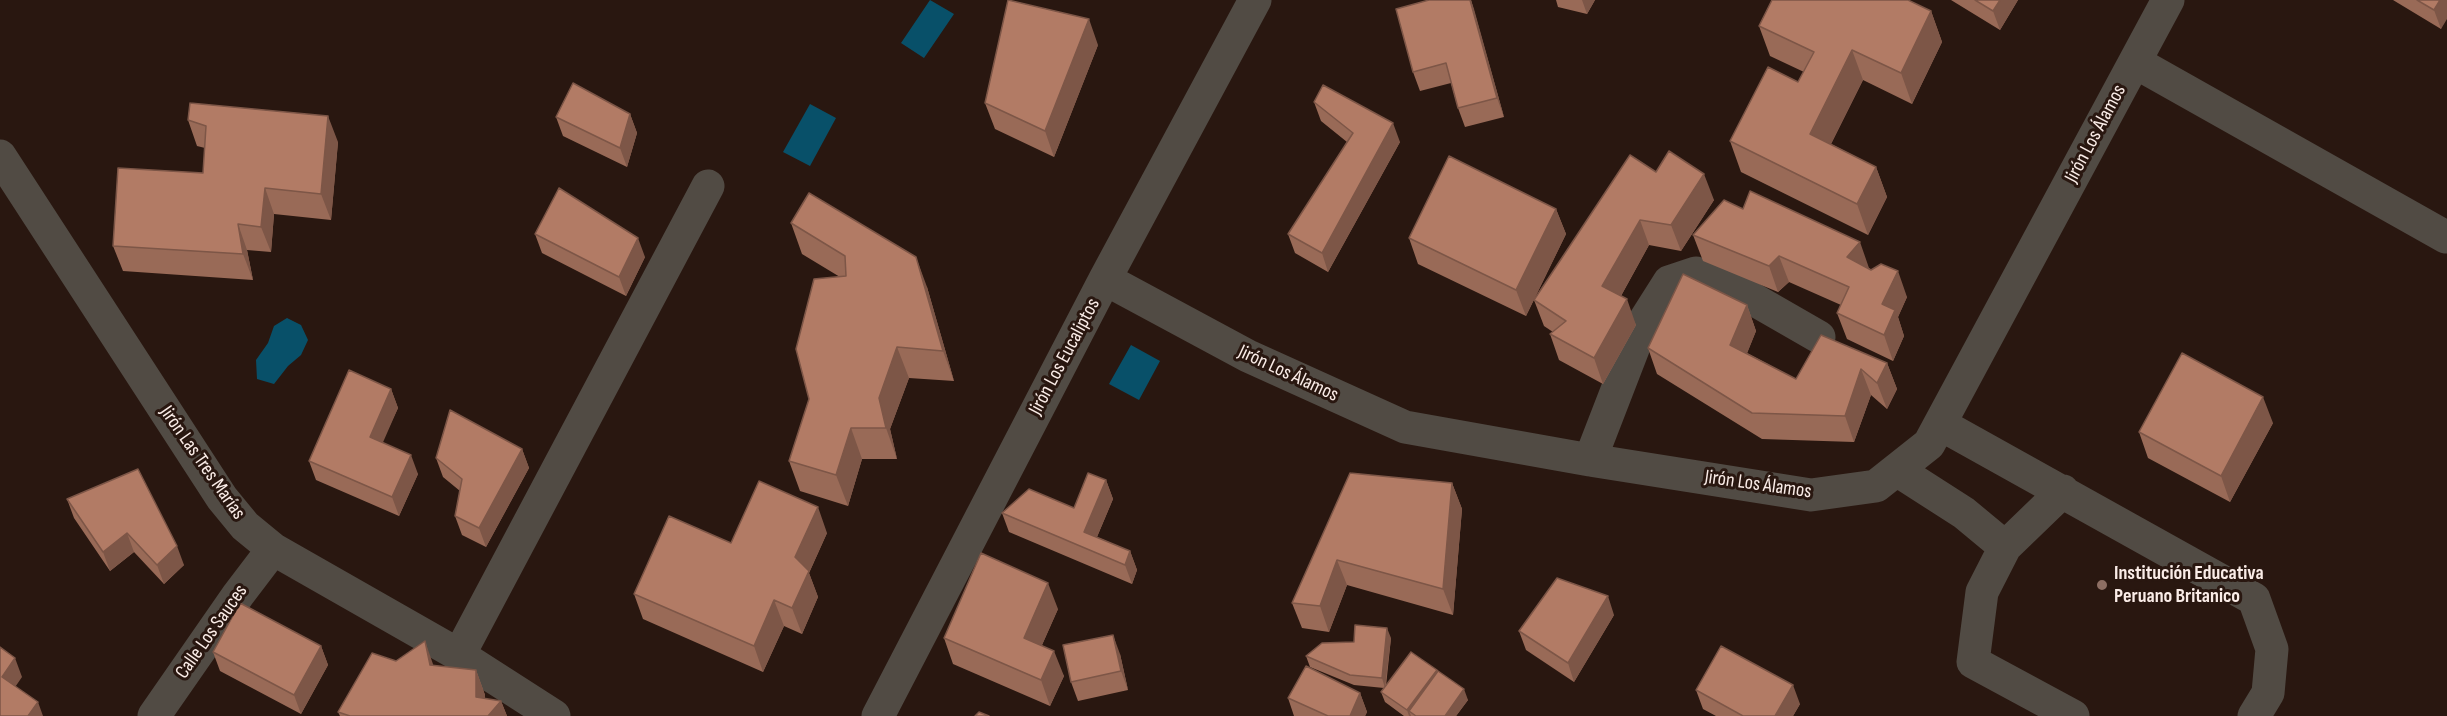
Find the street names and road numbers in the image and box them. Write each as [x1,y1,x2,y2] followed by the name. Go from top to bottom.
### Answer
[2060,81,2132,187] street label: Jirón Los Álamos
[1024,295,1106,419] street label: Jirón Los Eucaliptos
[1234,340,1342,408] street label: Jirón Los Álamos
[154,402,250,524] street label: Jirón Las Tres Marías
[1703,466,1813,504] street label: Jirón Los Álamos
[171,580,253,684] street label: Calle Los Sauces

